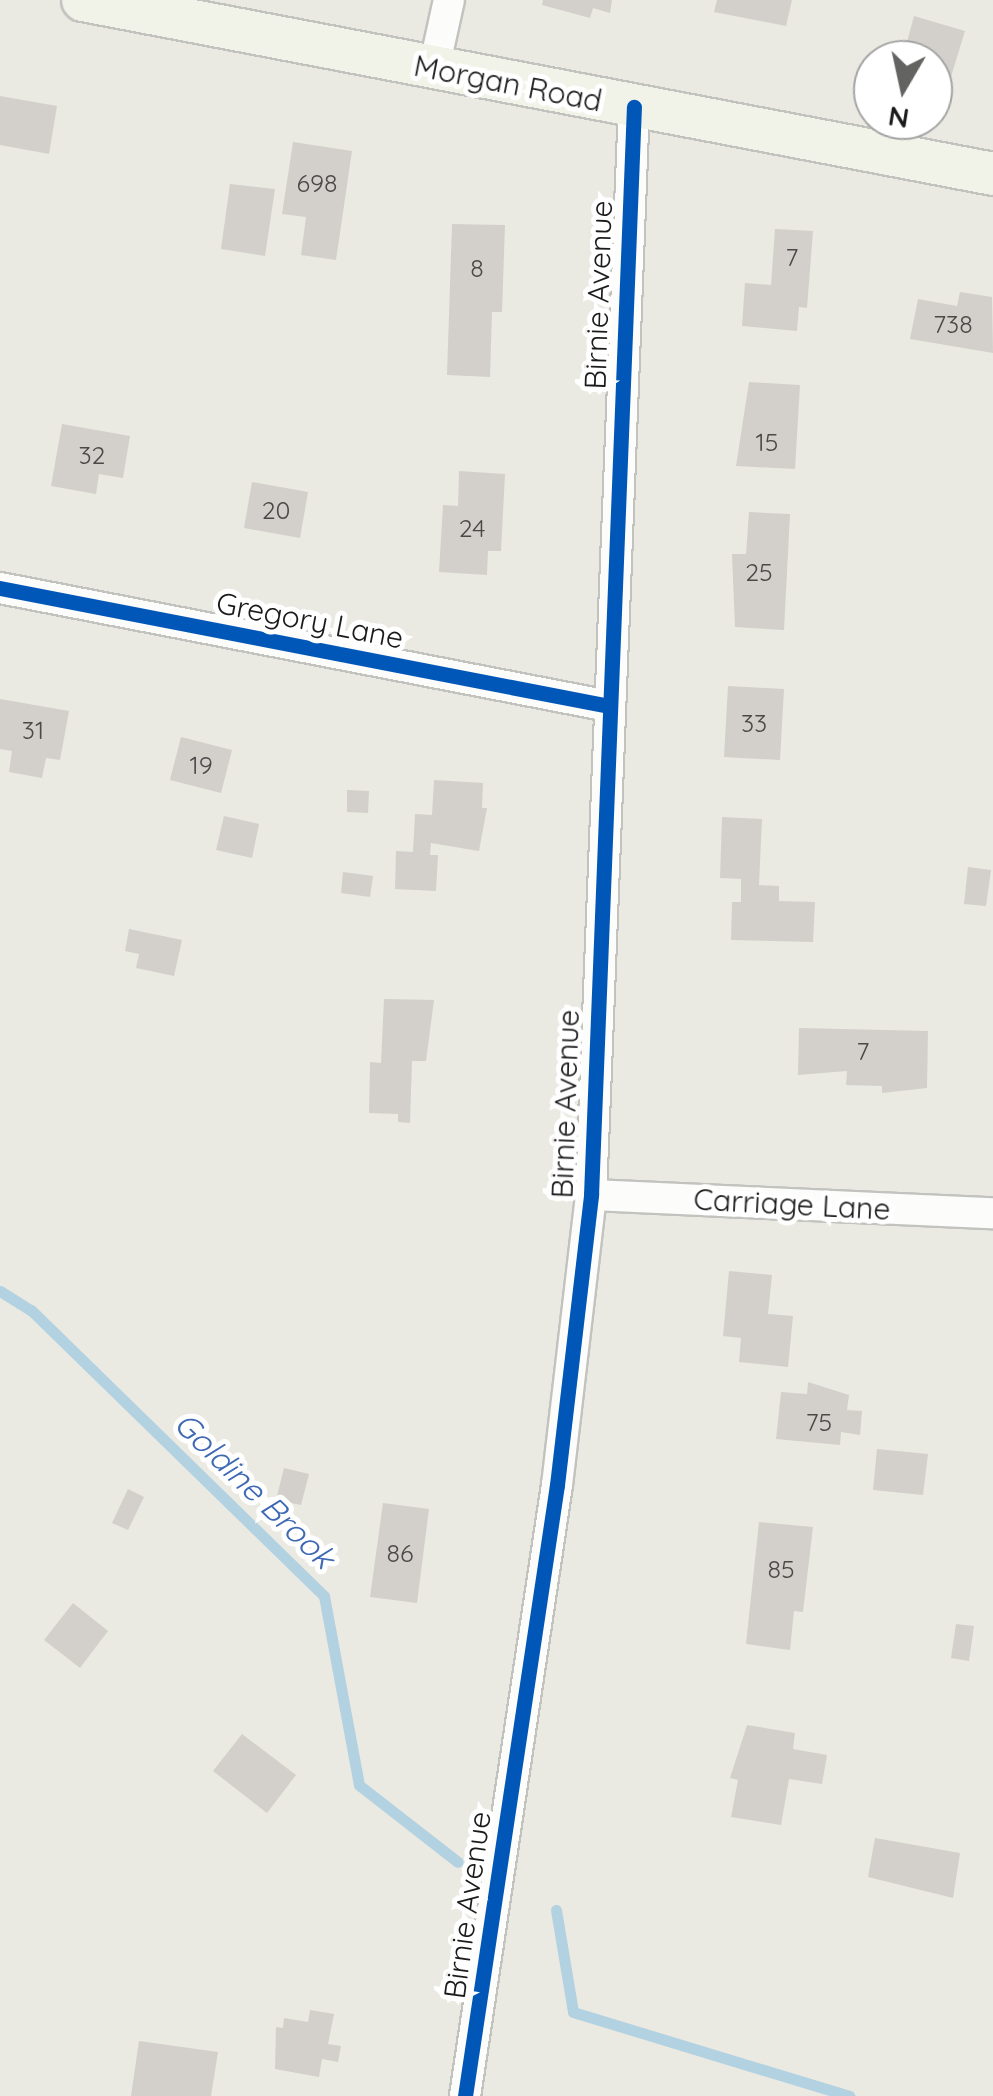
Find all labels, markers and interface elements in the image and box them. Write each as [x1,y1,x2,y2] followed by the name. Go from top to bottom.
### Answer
[853,40,953,140] north arrow
[411,47,605,119] street label: Morgan Road
[886,99,911,137] text: N
[297,168,337,198] house number: 698
[577,200,619,390] street label: Birnie Avenue
[786,242,798,272] house number: 7
[470,253,484,283] house number: 8
[933,309,973,339] house number: 738
[756,427,778,457] house number: 15
[79,440,105,470] house number: 32
[262,495,290,525] house number: 20
[459,513,485,543] house number: 24
[745,557,773,587] house number: 25
[213,584,407,656] street label: Gregory Lane
[741,708,767,738] house number: 33
[22,715,44,745] house number: 31
[189,750,213,780] house number: 19
[544,1009,586,1199] street label: Birnie Avenue
[857,1036,869,1066] house number: 7
[693,1181,891,1227] street label: Carriage Lane
[167,1404,343,1576] water label: Goldine Brook
[806,1407,832,1437] house number: 75
[387,1538,413,1568] house number: 86
[767,1554,795,1584] house number: 85
[436,1809,498,2001] street label: Birnie Avenue

